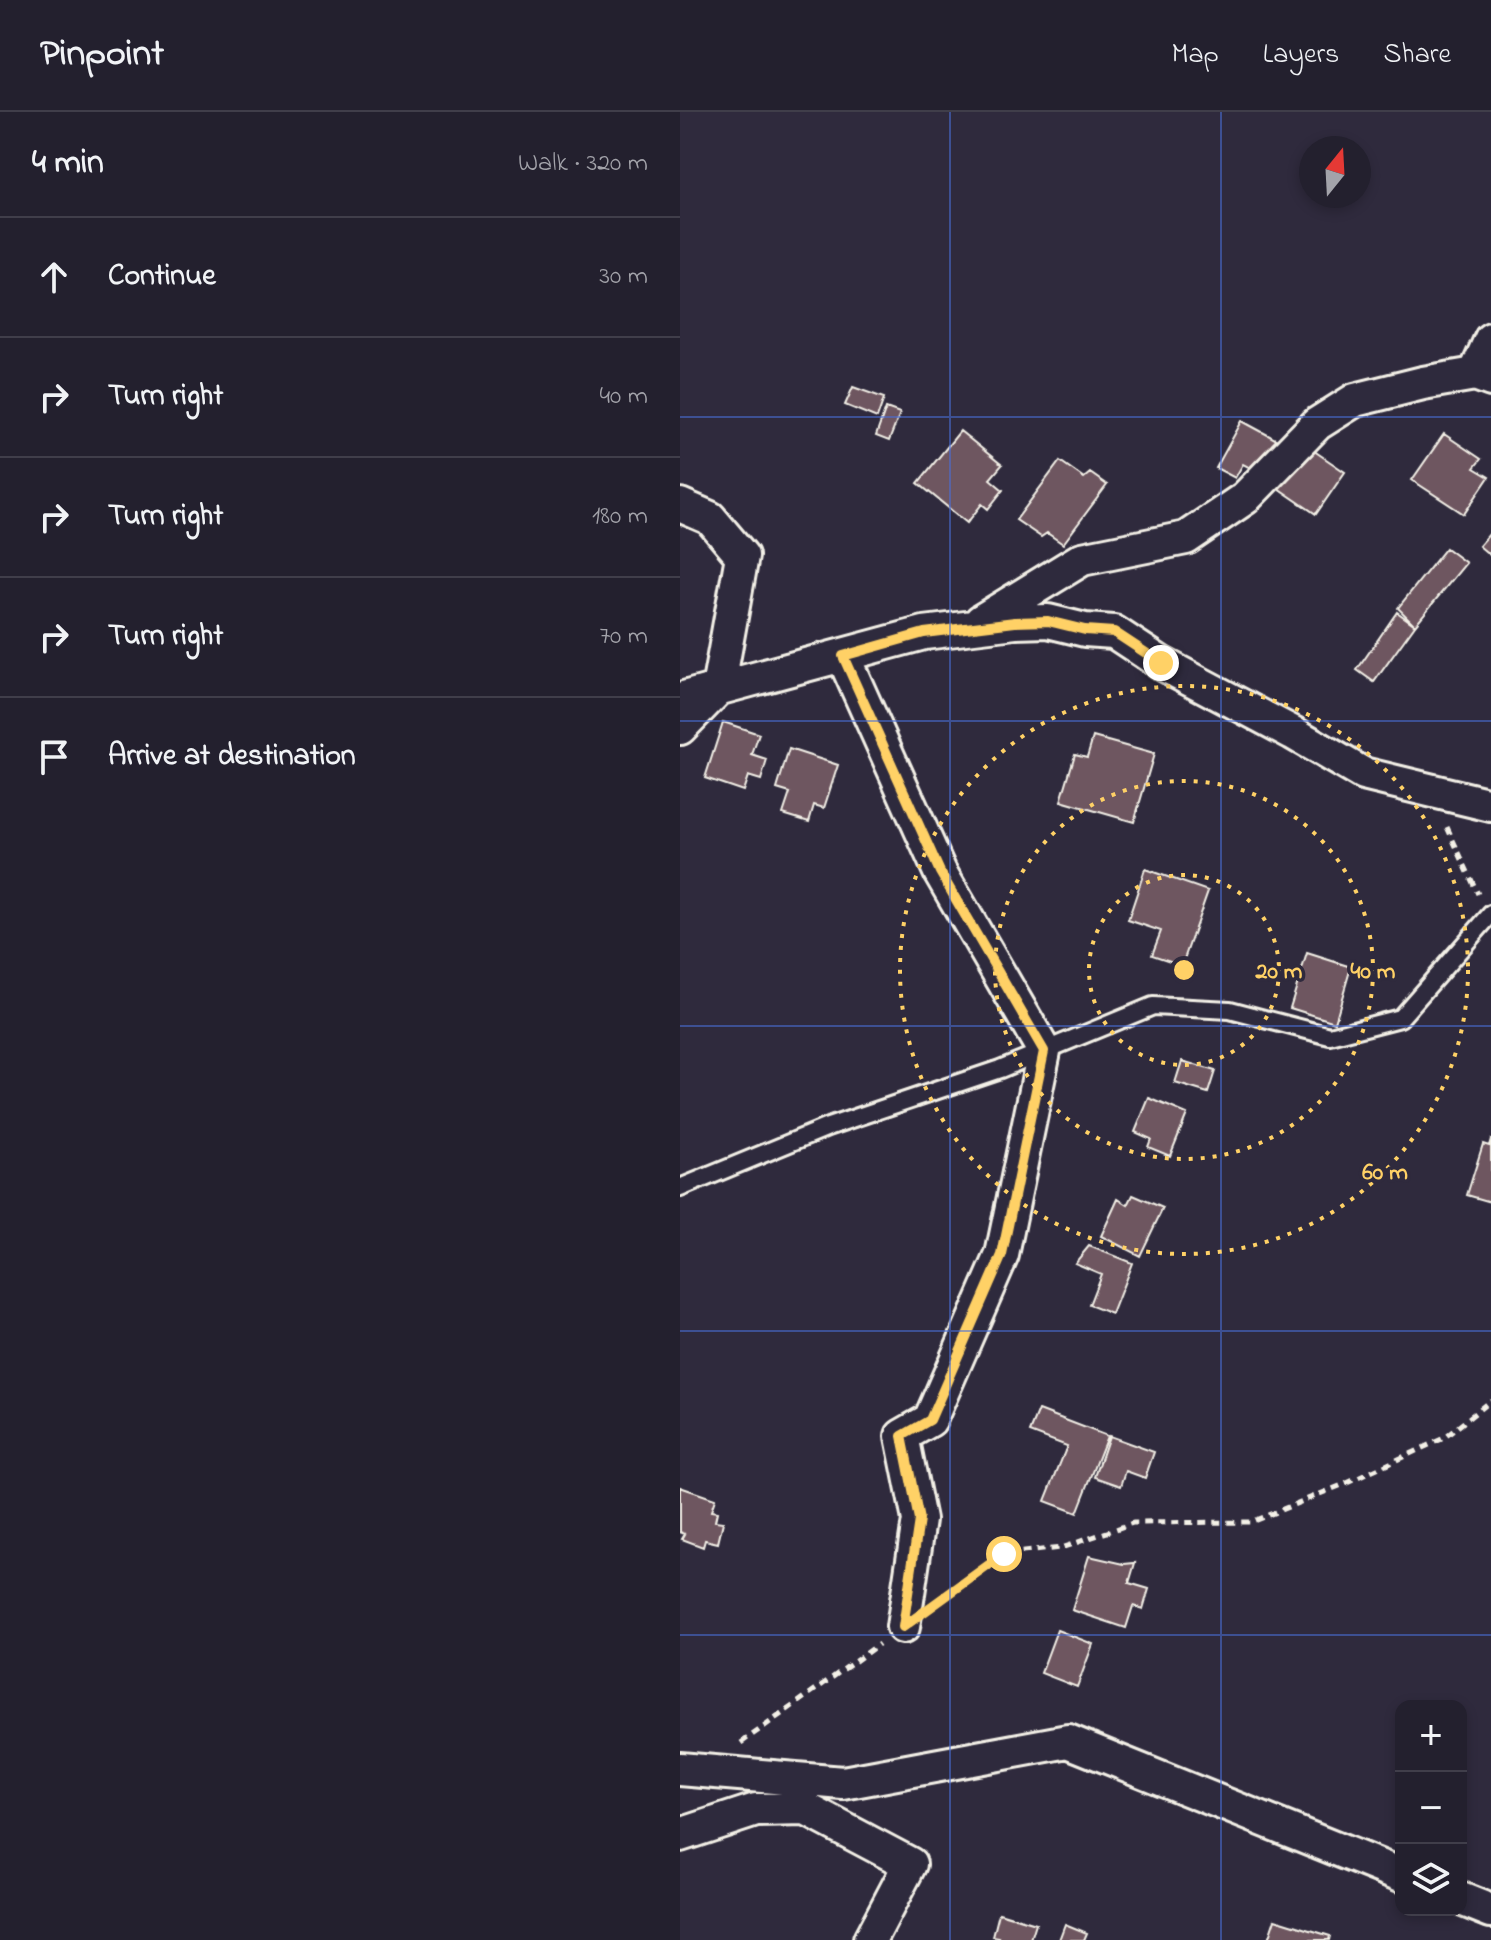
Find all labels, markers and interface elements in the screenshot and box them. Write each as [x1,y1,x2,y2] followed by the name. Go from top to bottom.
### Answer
[40,27,164,83] text: Pinpoint
[1171,35,1219,76] text: Map
[1263,35,1339,76] text: Layers
[1383,35,1451,76] text: Share
[1299,136,1371,208] north arrow
[32,139,104,189] text: 4 min
[518,145,648,183] text: Walk · 320 m
[32,255,76,299] icon: ahead
[108,255,216,299] text: Continue
[599,258,648,296] text: 30 m
[32,375,76,419] icon: right
[108,375,223,419] text: Turn right
[599,378,648,416] text: 40 m
[32,495,76,539] icon: right
[108,495,223,539] text: Turn right
[592,498,648,536] text: 180 m
[32,615,76,659] icon: right
[108,615,223,659] text: Turn right
[599,618,648,656] text: 70 m
[1143,645,1179,681] route end
[32,735,76,779] icon: arrive
[108,735,356,779] text: Arrive at destination
[1255,955,1303,990] text: 20 m
[1351,955,1396,990] text: 40 m
[1170,956,1198,984] centre of rings
[1362,1156,1408,1191] text: 60 m
[986,1536,1022,1572] route start
[1395,1700,1467,1916] map controls
[1395,1700,1467,1772] button: +
[1395,1772,1467,1844] button: −
[1395,1844,1467,1916] button: layers

